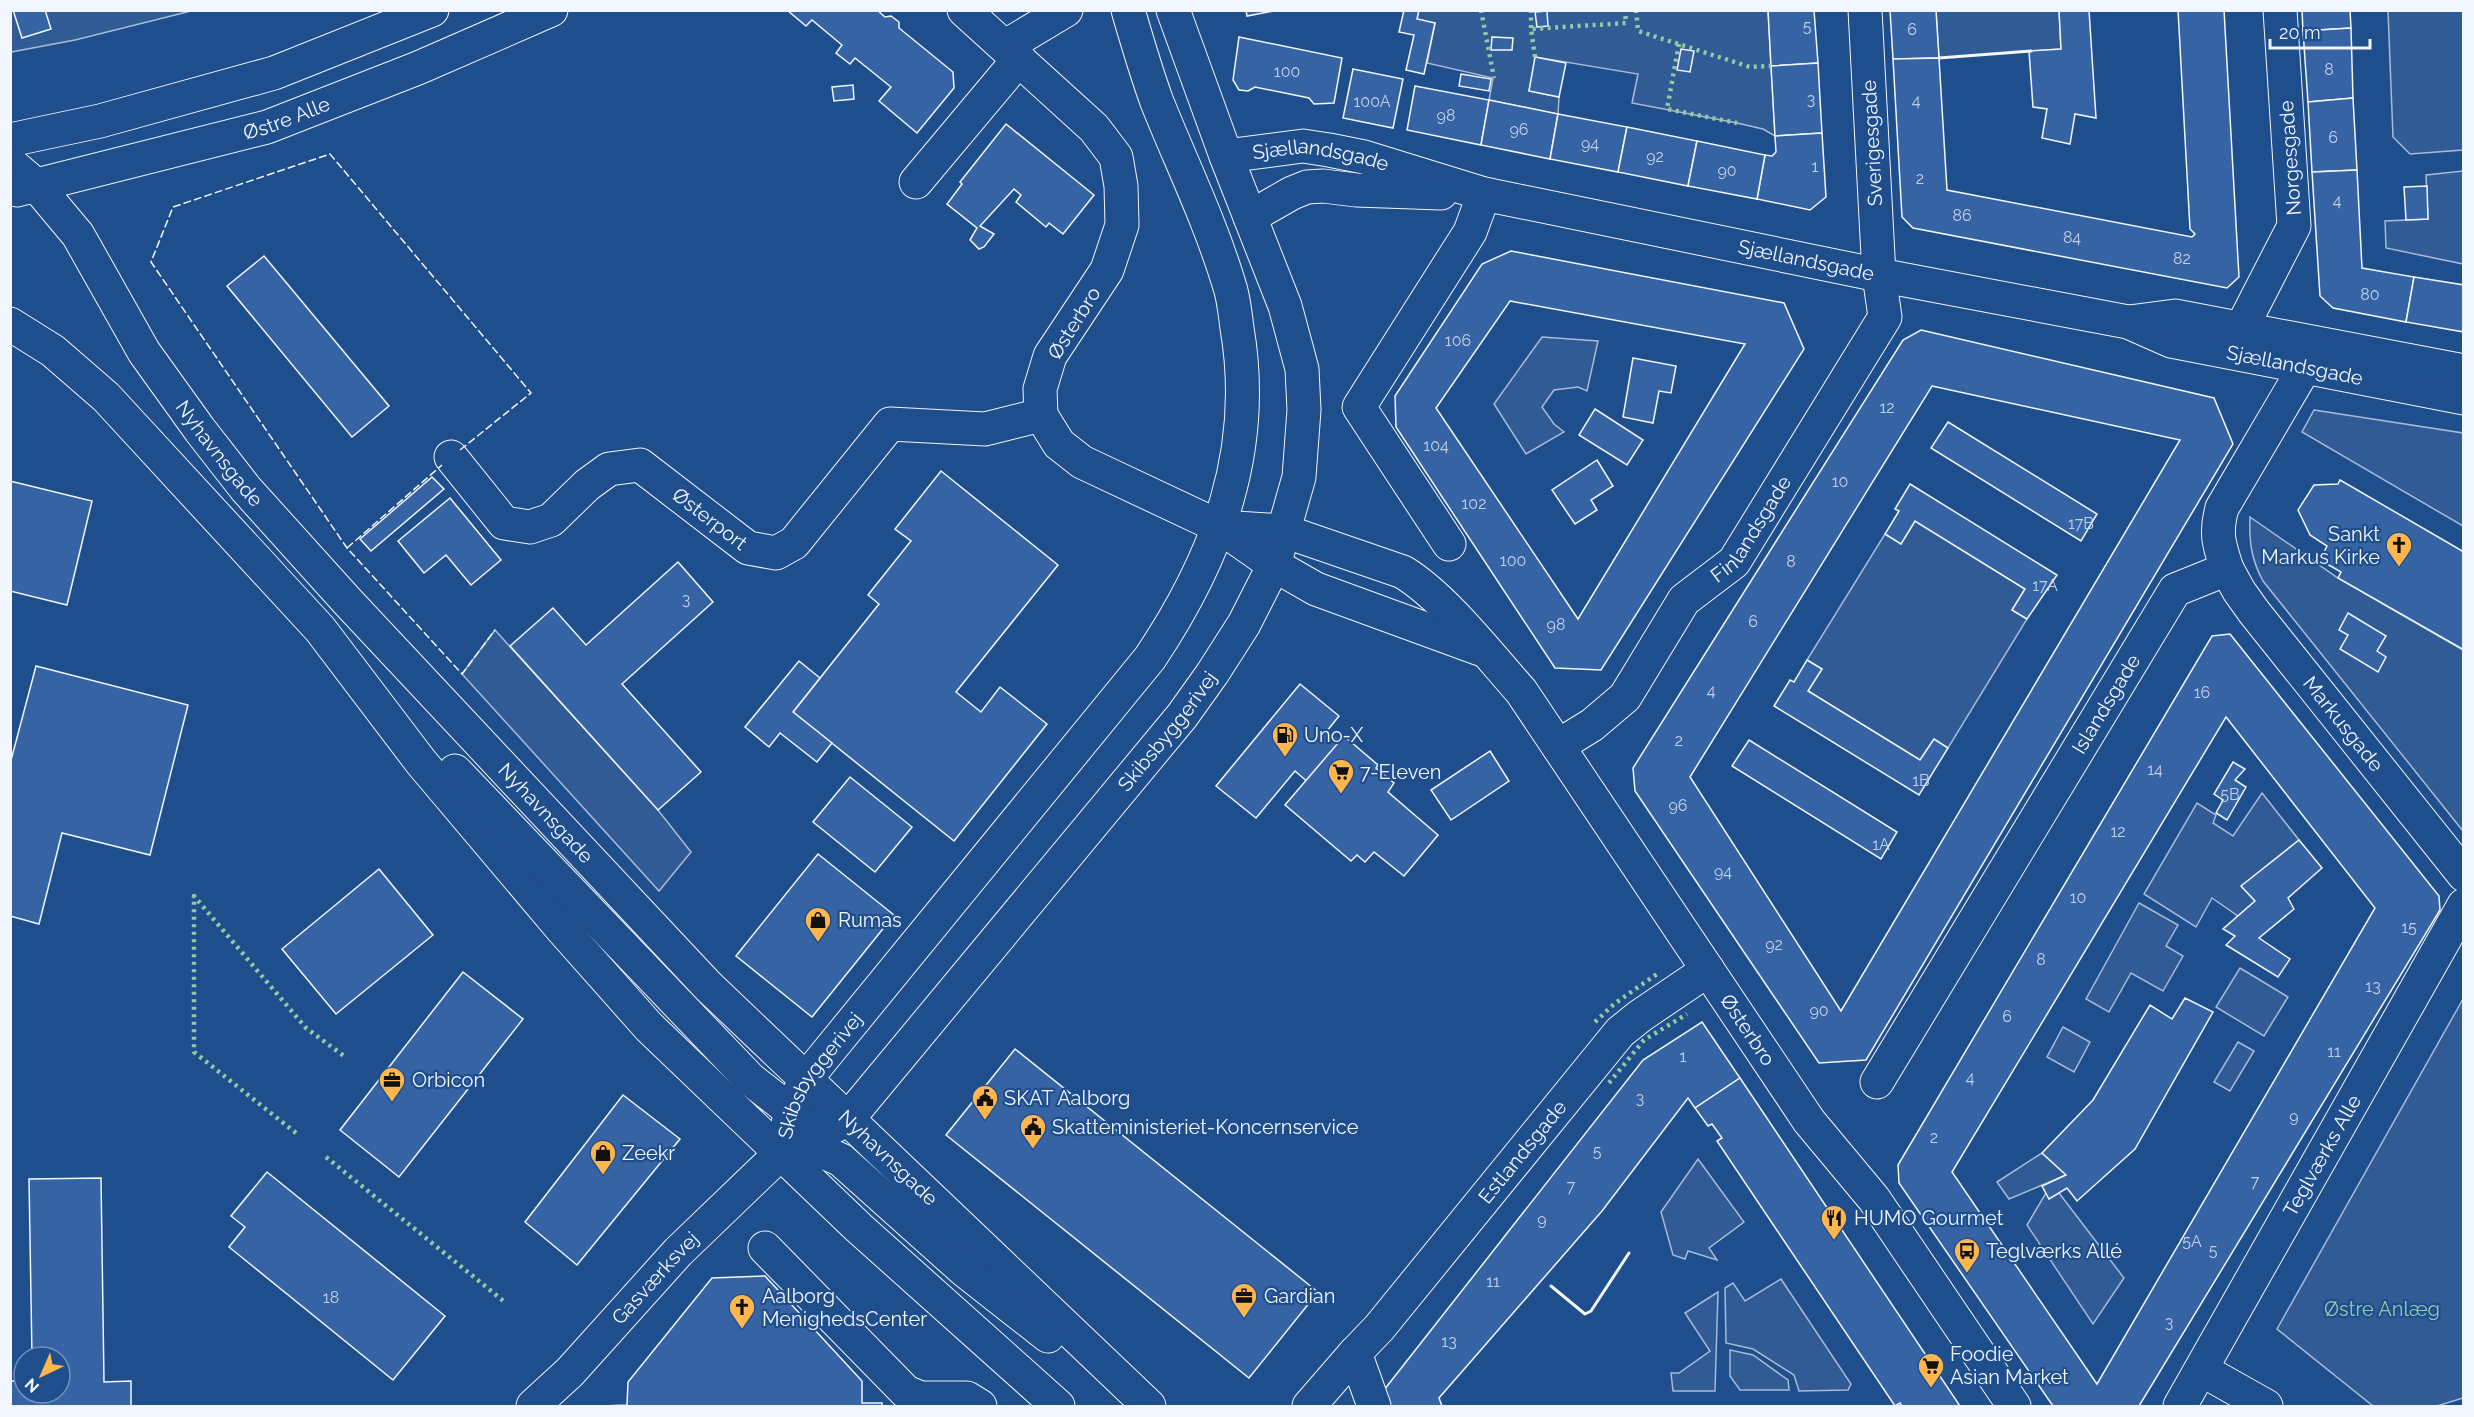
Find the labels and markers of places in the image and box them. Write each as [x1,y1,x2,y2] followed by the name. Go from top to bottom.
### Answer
[2261,522,2380,569] place label: Sankt Markus Kirke
[2384,530,2414,568] church icon: Sankt Markus Kirke
[1270,720,1300,758] fuel station icon: Uno-X
[1304,723,1364,747] place label: Uno-X
[1326,757,1356,795] supermarket icon: 7-Eleven
[1360,760,1441,784] place label: 7-Eleven
[803,905,833,943] shop icon: Rumas
[838,908,902,932] place label: Rumas
[377,1065,407,1103] office icon: Orbicon
[412,1068,485,1092] place label: Orbicon
[970,1083,1000,1121] public building icon: SKAT Aalborg
[1004,1086,1130,1110] place label: SKAT Aalborg
[1018,1112,1048,1150] public building icon: Skatteministeriet-Koncernservice
[1052,1115,1359,1139] place label: Skatteministeriet-Koncernservice
[588,1138,618,1176] shop icon: Zeekr
[622,1141,675,1165] place label: Zeekr
[1819,1203,1849,1241] restaurant icon: HUMO Gourmet
[1854,1206,2004,1230] place label: HUMO Gourmet
[1952,1236,1982,1274] bus stop icon: Teglværks Allé
[1986,1239,2122,1263] place label: Teglværks Allé
[1229,1281,1259,1319] office icon: Gardian
[762,1284,927,1331] place label: Aalborg MenighedsCenter
[1264,1284,1335,1308] place label: Gardian
[727,1292,757,1330] church icon: Aalborg MenighedsCenter
[1950,1342,2069,1389] place label: Foodie Asian Market
[1916,1351,1946,1389] supermarket icon: Foodie Asian Market

